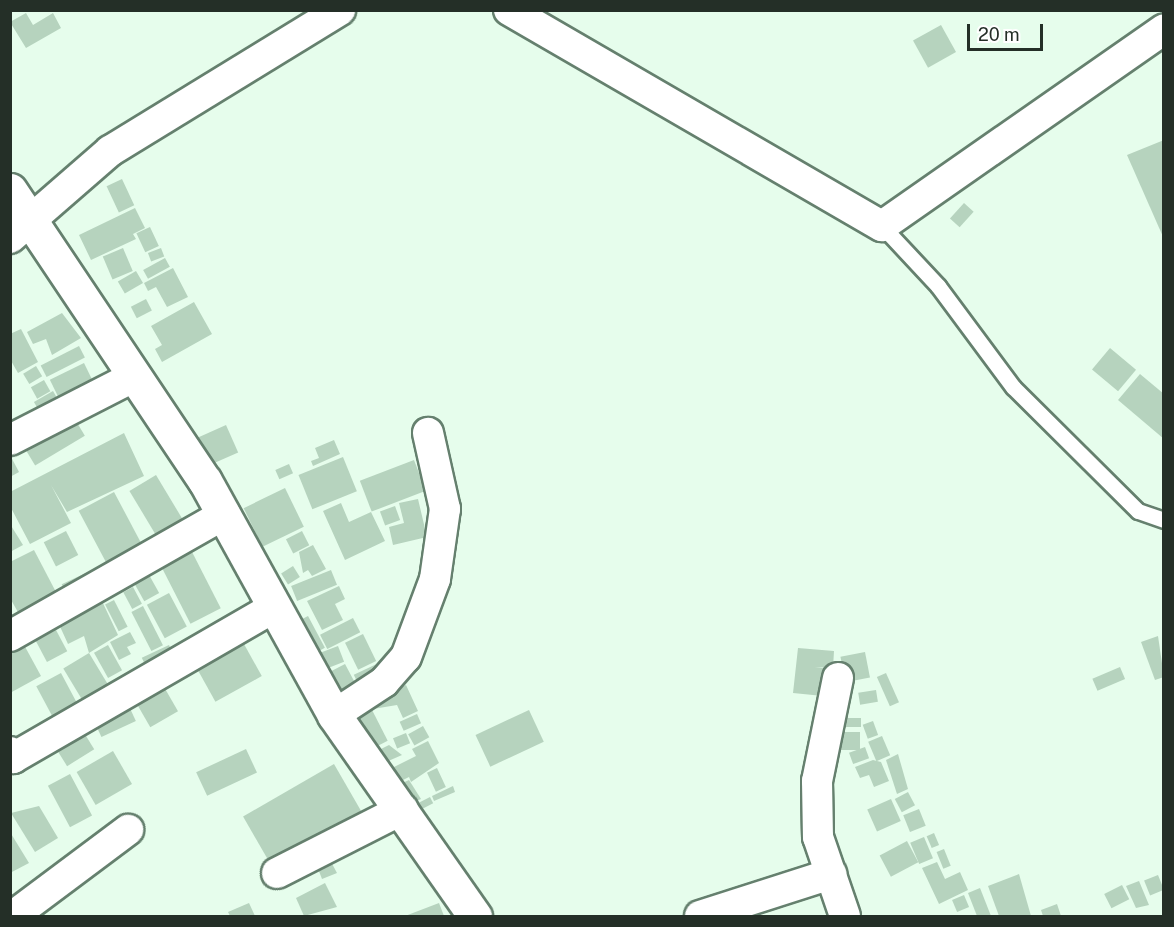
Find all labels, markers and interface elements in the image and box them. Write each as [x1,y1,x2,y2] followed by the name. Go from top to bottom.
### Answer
[970,12,1046,50] scale bar
[978,24,1020,45] text: 20 m

